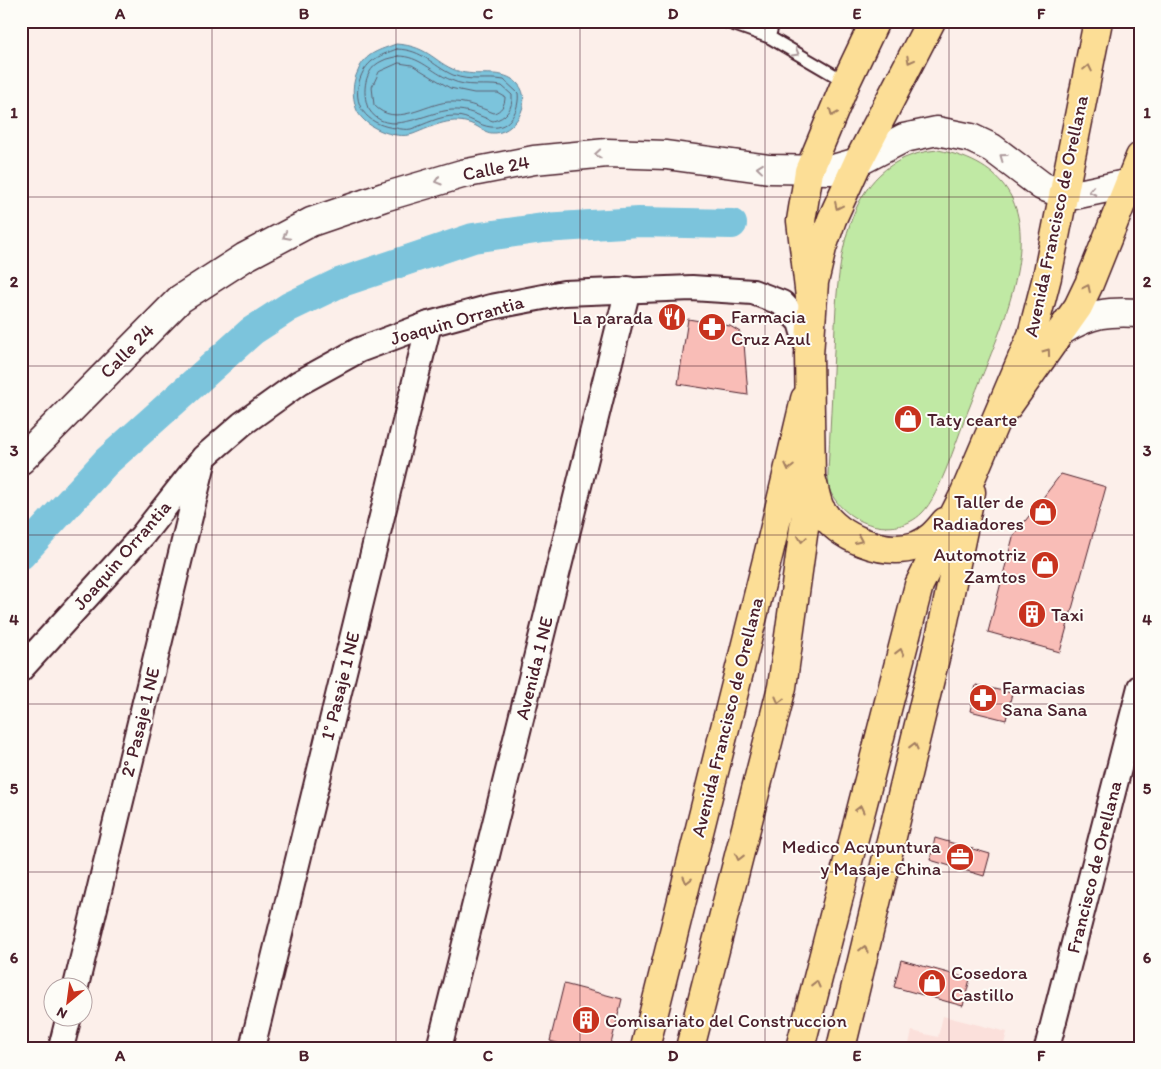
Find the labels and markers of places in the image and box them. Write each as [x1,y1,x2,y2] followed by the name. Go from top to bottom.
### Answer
[657,302,687,332] restaurant icon: La parada
[731,305,811,350] place label: Farmacia Cruz Azul
[573,306,653,329] place label: La parada
[697,312,727,342] pharmacy icon: Farmacia Cruz Azul
[893,404,923,434] shop icon: Taty cearte
[927,408,1017,431] place label: Taty cearte
[932,490,1024,535] place label: Taller de Radiadores
[1028,497,1058,527] shop icon: Taller de Radiadores
[934,543,1026,588] place label: Automotriz Zamtos
[1030,550,1060,580] shop icon: Automotriz Zamtos
[1017,599,1047,629] building icon: Taxi
[1051,603,1084,626] place label: Taxi
[1002,676,1088,721] place label: Farmacias Sana Sana
[968,683,998,713] pharmacy icon: Farmacias Sana Sana
[782,835,941,880] place label: Medico Acupuntura y Masaje China
[945,842,975,872] office icon: Medico Acupuntura y Masaje China
[951,961,1028,1006] place label: Cosedora Castillo
[917,968,947,998] shop icon: Cosedora Castillo
[571,1005,601,1035] building icon: Comisariato del Construccion
[605,1009,847,1032] place label: Comisariato del Construccion

